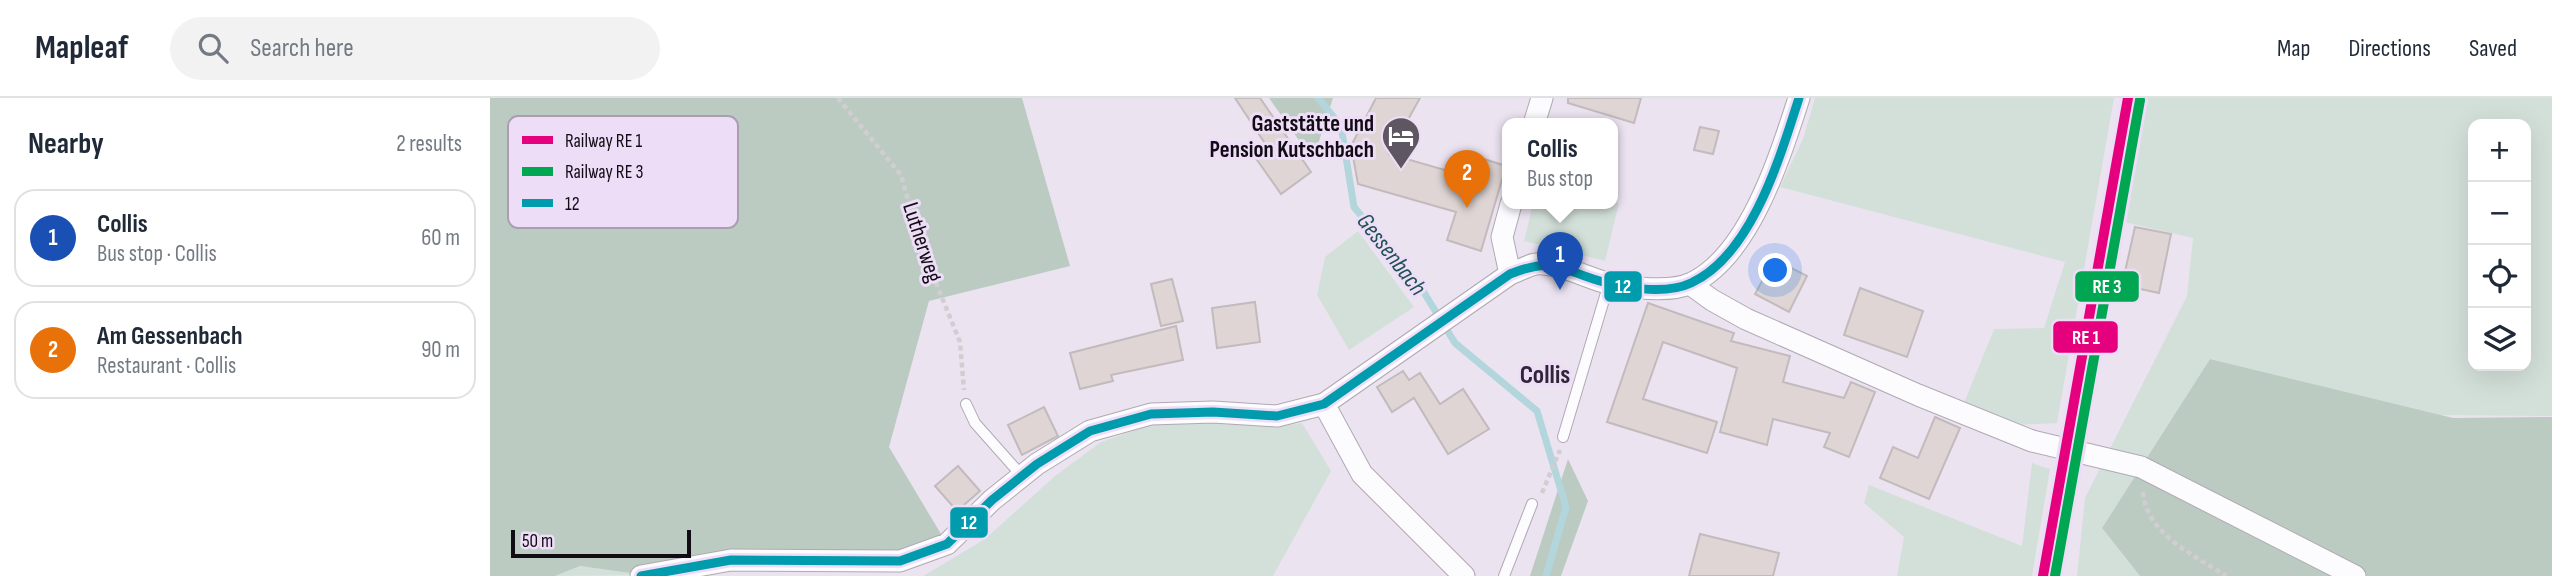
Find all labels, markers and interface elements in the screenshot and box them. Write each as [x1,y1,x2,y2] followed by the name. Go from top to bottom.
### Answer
[170,17,660,80] search box
[35,28,128,68] text: Mapleaf
[194,29,232,67] icon: search
[250,33,354,64] text: Search here
[2277,34,2310,63] text: Map
[2348,34,2431,63] text: Directions
[2469,34,2517,63] text: Saved
[1209,110,1374,164] place label: Gaststätte und Pension Kutschbach
[1380,115,1422,170] hotel icon: Gaststätte und Pension Kutschbach
[508,116,738,228] legend
[1502,118,1618,209] popup
[2468,119,2531,371] map controls
[2468,119,2531,182] button: +
[28,126,104,162] text: Nearby
[396,130,462,158] text: 2 results
[565,130,642,153] text: Railway RE 1
[1527,134,1578,165] text: Collis
[1444,150,1490,208] pin: 2
[565,161,643,184] text: Railway RE 3
[1527,165,1593,193] text: Bus stop
[2468,182,2531,245] button: −
[565,193,580,216] text: 12
[896,199,948,286] street label: Lutherweg
[1351,207,1433,301] water label: Gessenbach
[97,209,148,240] text: Collis
[48,224,58,252] text: 1
[421,224,460,252] text: 60 m
[1537,232,1583,290] pin: 1
[97,240,217,268] text: Bus stop · Collis
[2468,245,2531,308] button: locate
[1758,253,1792,287] your location
[1603,270,1643,303] line badge: 12
[2074,270,2140,303] line badge: RE 3
[1615,276,1631,299] text: 12
[2092,276,2122,299] text: RE 3
[2468,308,2531,371] button: layers
[2052,320,2119,354] line badge: RE 1
[97,321,243,352] text: Am Gessenbach
[2072,327,2101,350] text: RE 1
[48,336,58,364] text: 2
[421,336,460,364] text: 90 m
[97,352,236,380] text: Restaurant · Collis
[1520,360,1570,391] district label: Collis
[949,506,989,539] line badge: 12
[961,512,977,535] text: 12
[511,527,691,559] scale bar
[522,530,553,553] text: 50 m

